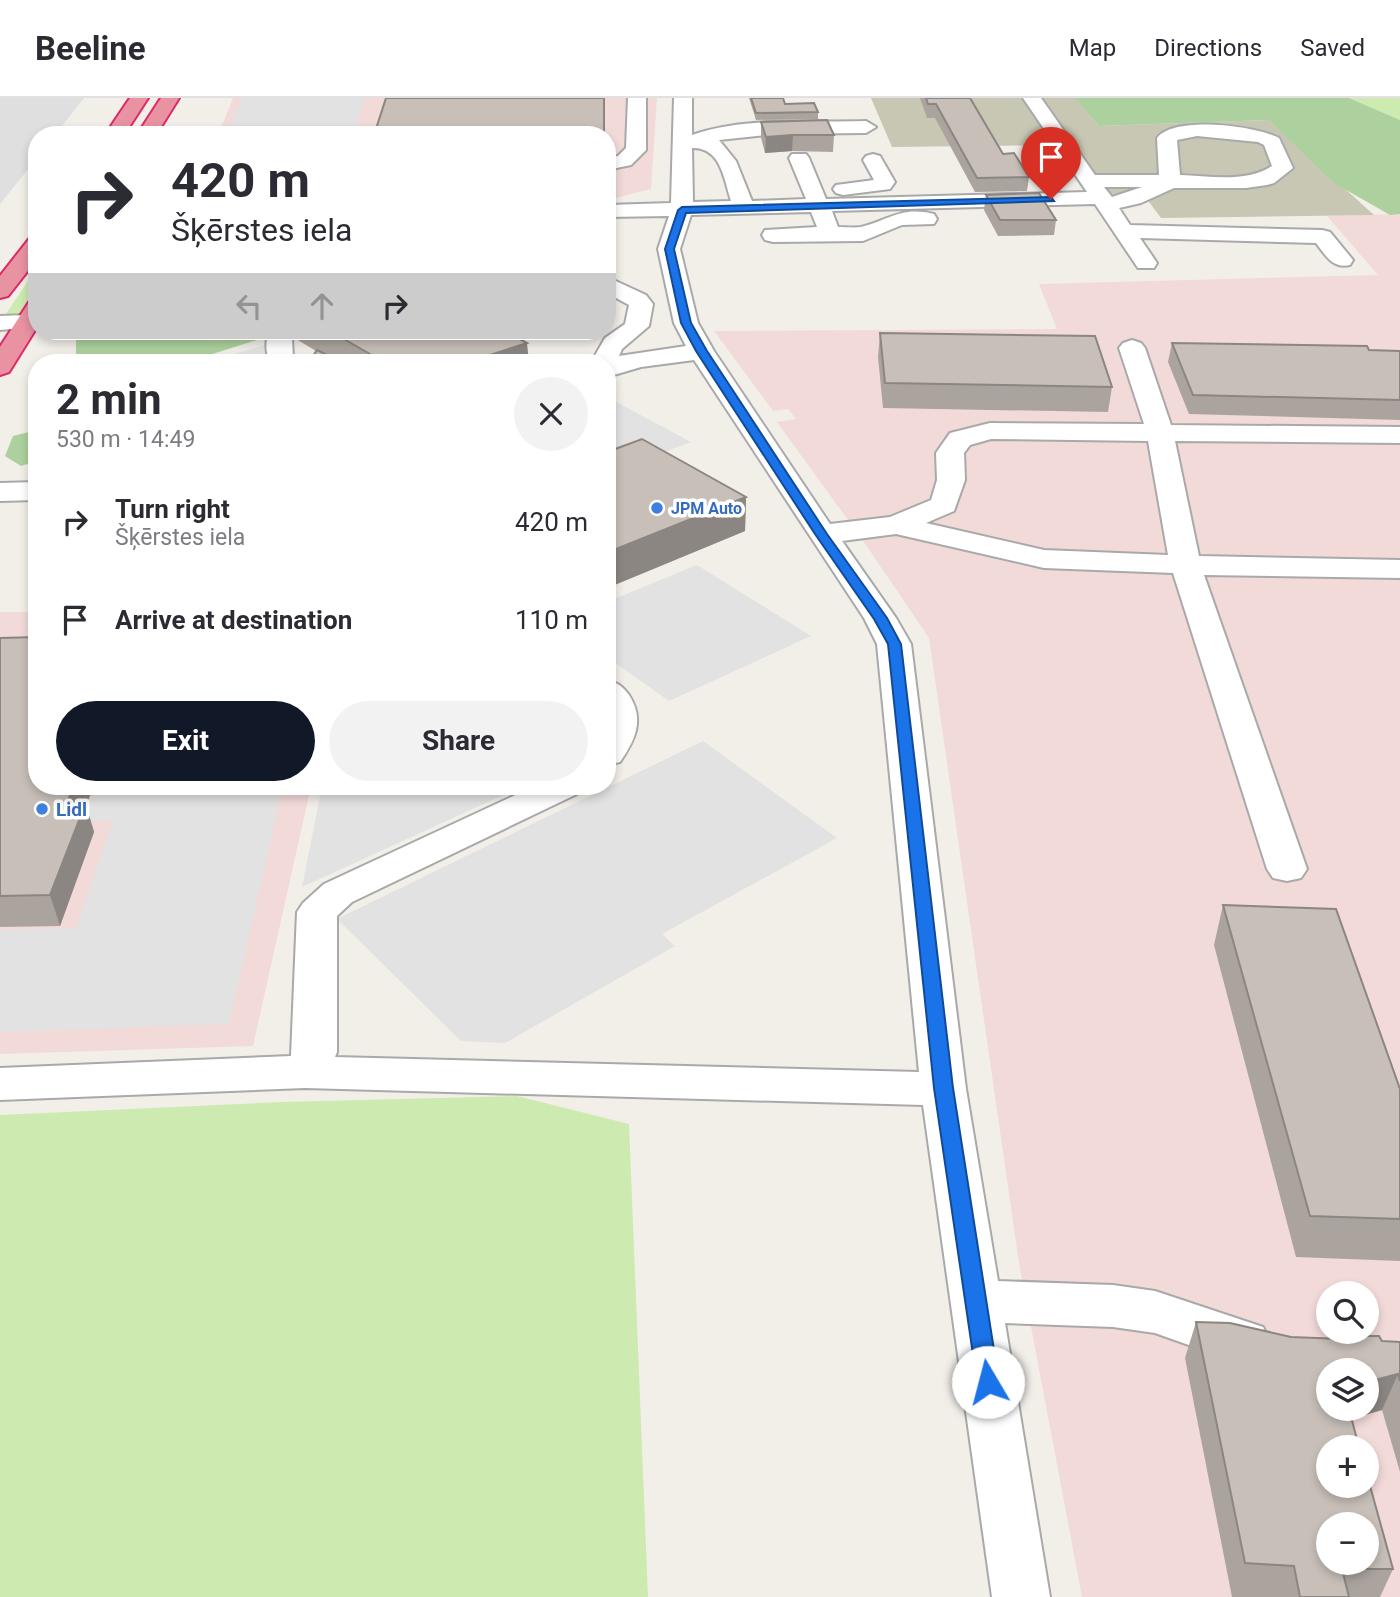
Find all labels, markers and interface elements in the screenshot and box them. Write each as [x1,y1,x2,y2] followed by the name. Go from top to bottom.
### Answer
[35,29,146,68] text: Beeline
[1069,34,1116,62] text: Map
[1154,34,1262,62] text: Directions
[1300,34,1365,62] text: Saved
[1021,127,1081,199] pin
[1032,138,1070,176] icon: arrive
[171,152,310,209] text: 420 m
[56,154,147,245] icon: right
[171,211,352,249] text: Šķērstes iela
[230,287,268,325] icon: left
[303,287,341,325] icon: ahead
[376,287,414,325] icon: right
[56,375,162,424] text: 2 min
[514,377,588,451] button: close
[56,426,195,453] text: 530 m · 14:49
[115,494,230,524] text: Turn right
[671,499,742,518] place label: JPM Auto
[649,500,665,516] marker: JPM Auto
[56,503,94,541] icon: right
[515,507,588,537] text: 420 m
[115,524,245,551] text: Šķērstes iela
[56,601,94,639] icon: arrive
[115,605,352,635] text: Arrive at destination
[515,605,588,635] text: 110 m
[56,701,315,781] button: Exit
[329,701,588,781] button: Share
[56,798,87,821] place label: Lidl
[34,801,50,817] marker: Lidl
[1316,1281,1379,1575] map controls
[1316,1281,1379,1344] button: search
[951,1345,1025,1419] position arrow
[1316,1358,1379,1421] button: layers
[1316,1435,1379,1498] button: +
[1316,1512,1379,1575] button: −

